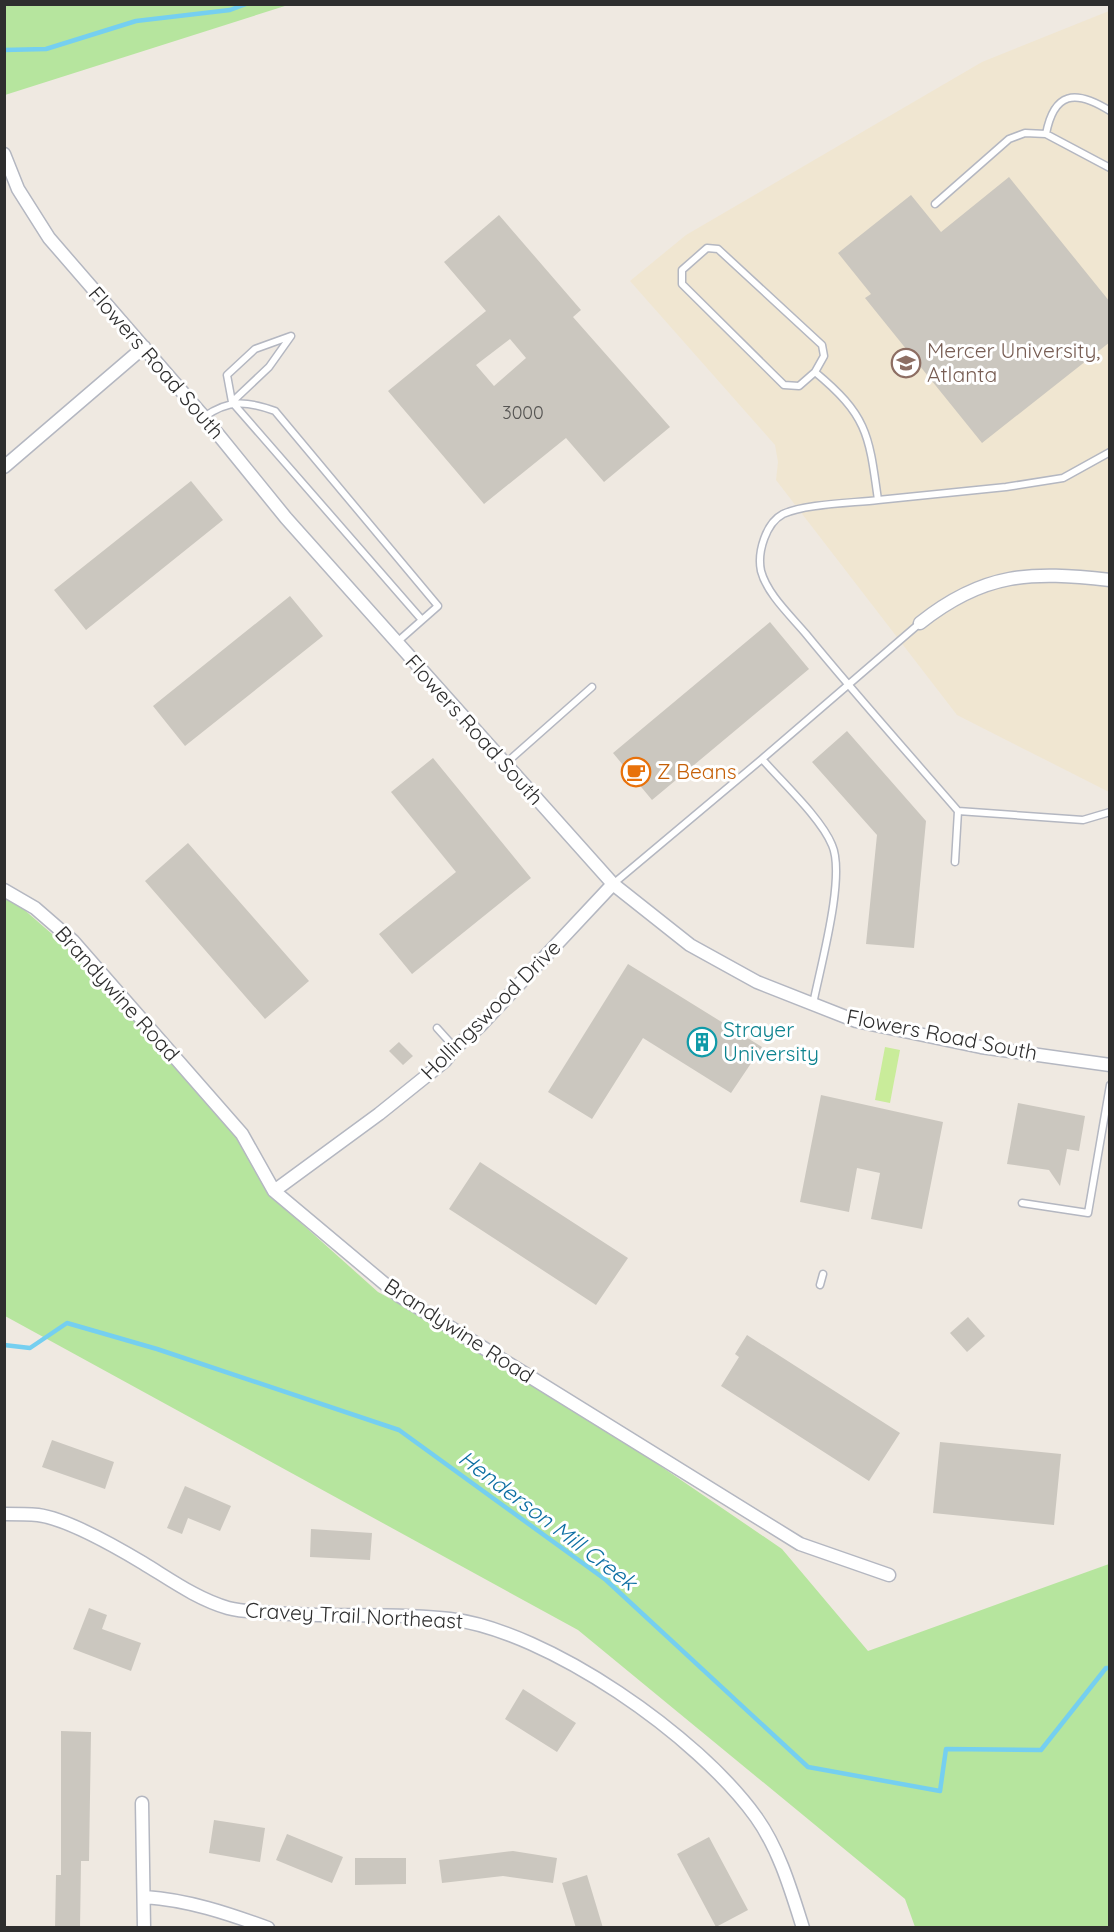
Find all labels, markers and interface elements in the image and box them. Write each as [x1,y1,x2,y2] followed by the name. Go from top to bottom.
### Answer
[83,281,230,444] street label: Flowers Road South
[927,337,1100,387] place label: Mercer University, Atlanta
[890,347,922,379] school or university icon: Mercer University, Atlanta
[502,401,544,424] house number: 3000
[400,649,549,810] street label: Flowers Road South
[620,756,652,788] cafe icon: Z Beans
[657,758,737,784] place label: Z Beans
[50,920,185,1066] street label: Brandywine Road
[415,934,566,1085] street label: Hollingswood Drive
[845,1003,1040,1065] street label: Flowers Road South
[723,1016,819,1066] place label: Strayer University
[686,1026,718,1058] building icon: Strayer University
[380,1272,539,1388] street label: Brandywine Road
[453,1444,644,1597] water label: Henderson Mill Creek
[244,1596,464,1634] street label: Cravey Trail Northeast

